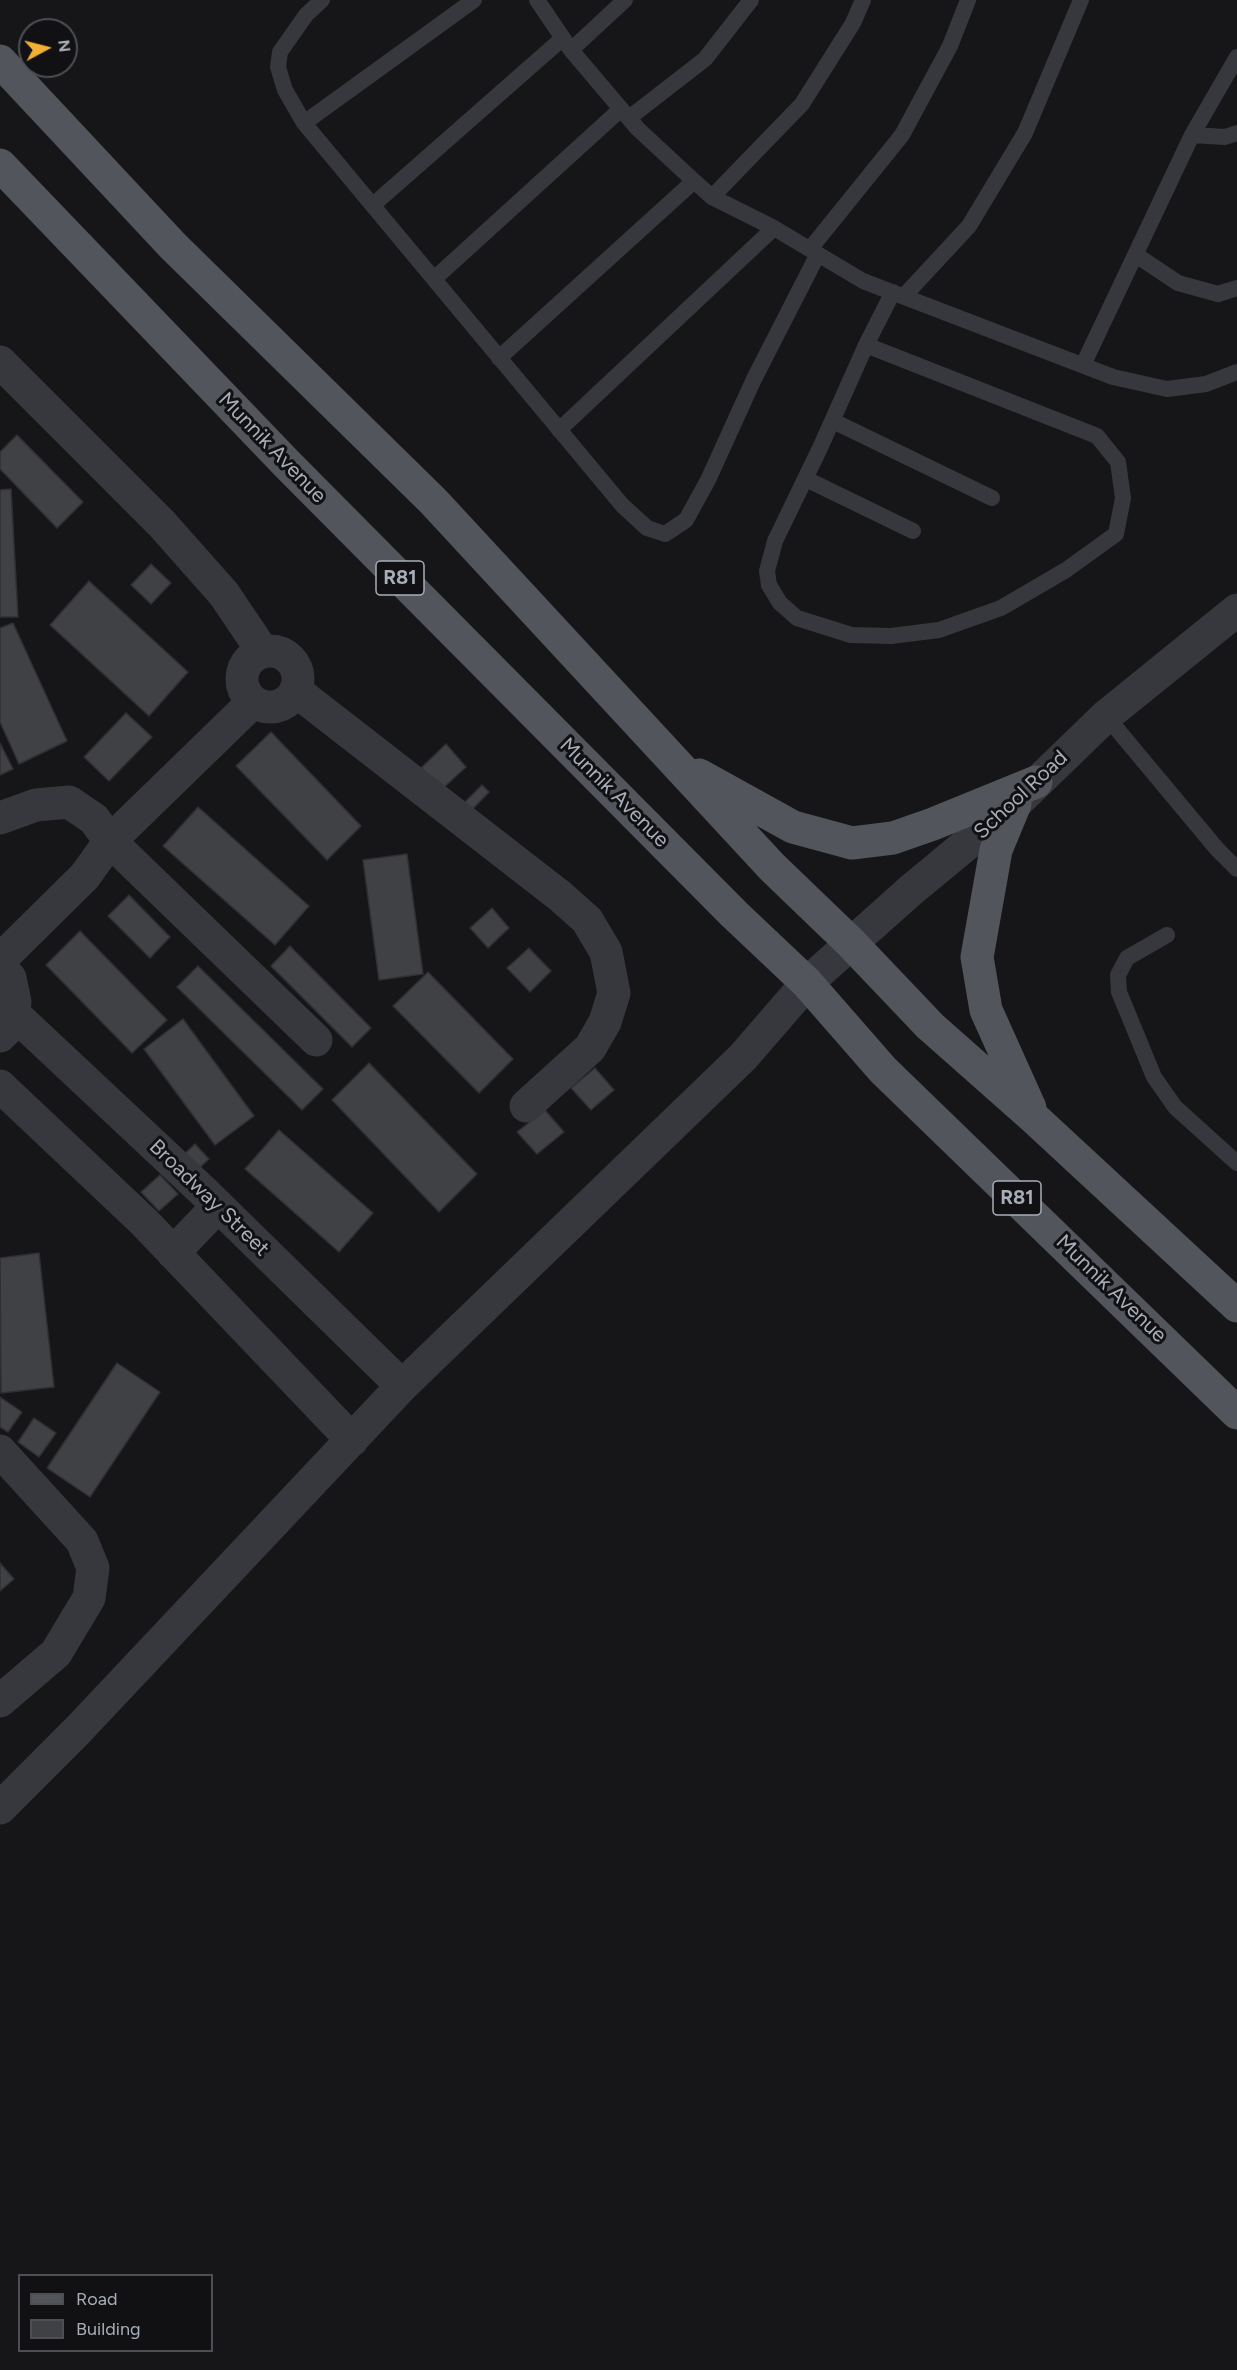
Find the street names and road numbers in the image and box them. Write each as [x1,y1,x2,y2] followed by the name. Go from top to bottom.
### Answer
[213,387,331,509] street label: Munnik Avenue
[376,561,424,595] road number: R81
[554,733,674,853] street label: Munnik Avenue
[969,745,1073,845] street label: School Road
[144,1134,274,1262] street label: Broadway Street
[993,1181,1041,1215] road number: R81
[1050,1230,1172,1348] street label: Munnik Avenue

